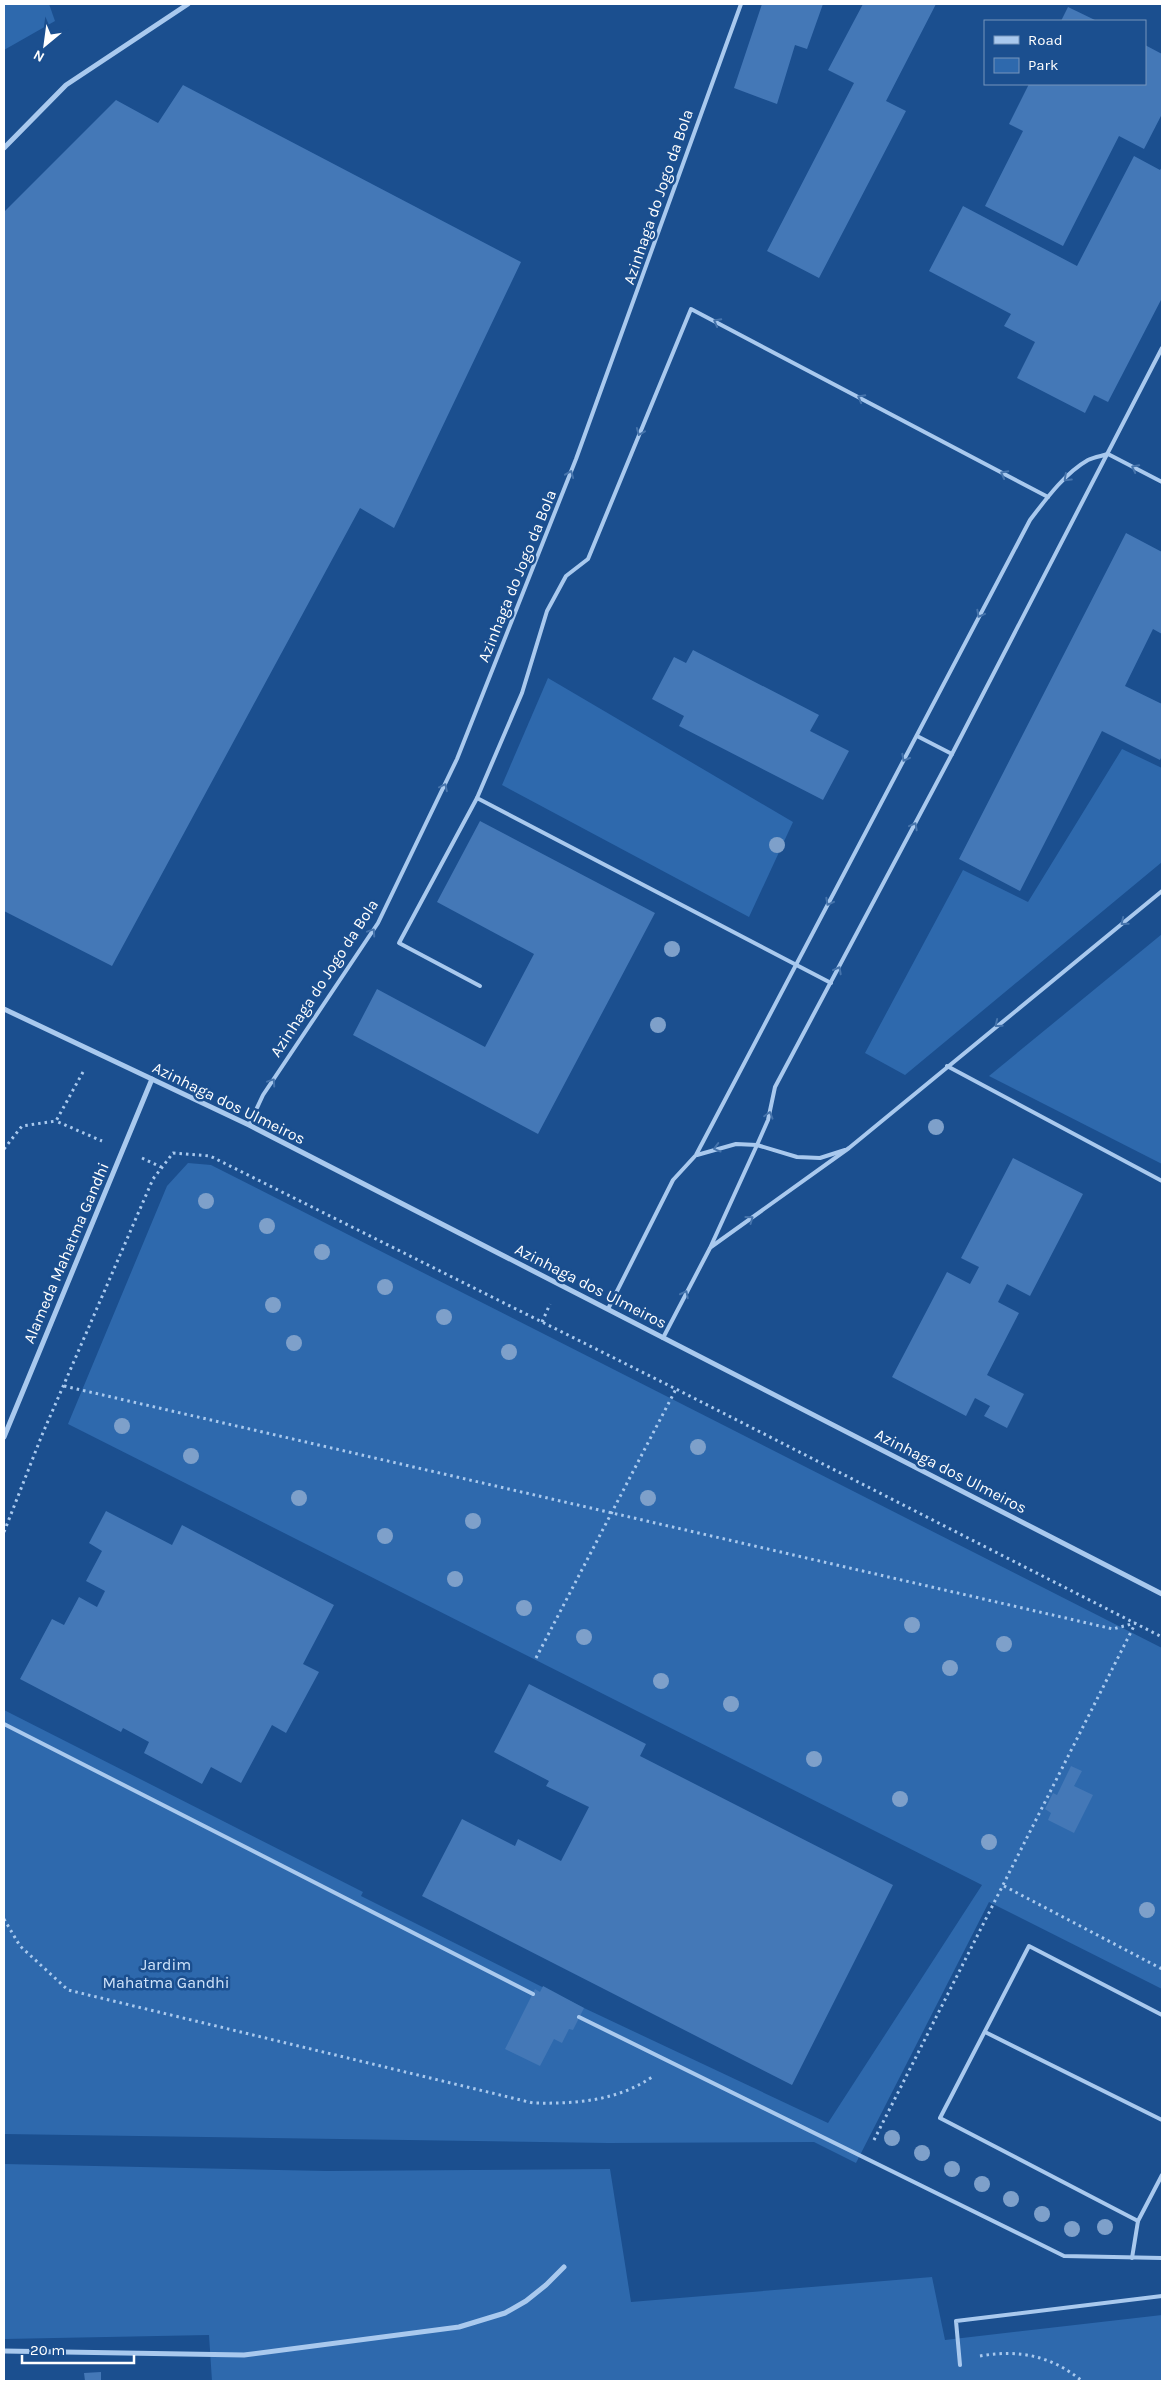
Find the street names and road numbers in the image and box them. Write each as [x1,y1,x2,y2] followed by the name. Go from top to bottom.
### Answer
[619,107,697,287] street label: Azinhaga do Jogo da Bola
[474,487,560,665] street label: Azinhaga do Jogo da Bola
[266,896,382,1060] street label: Azinhaga do Jogo da Bola
[150,1058,308,1148] street label: Azinhaga dos Ulmeiros
[19,1160,113,1346] street label: Alameda Mahatma Gandhi
[512,1239,670,1333] street label: Azinhaga dos Ulmeiros
[872,1424,1030,1518] street label: Azinhaga dos Ulmeiros

